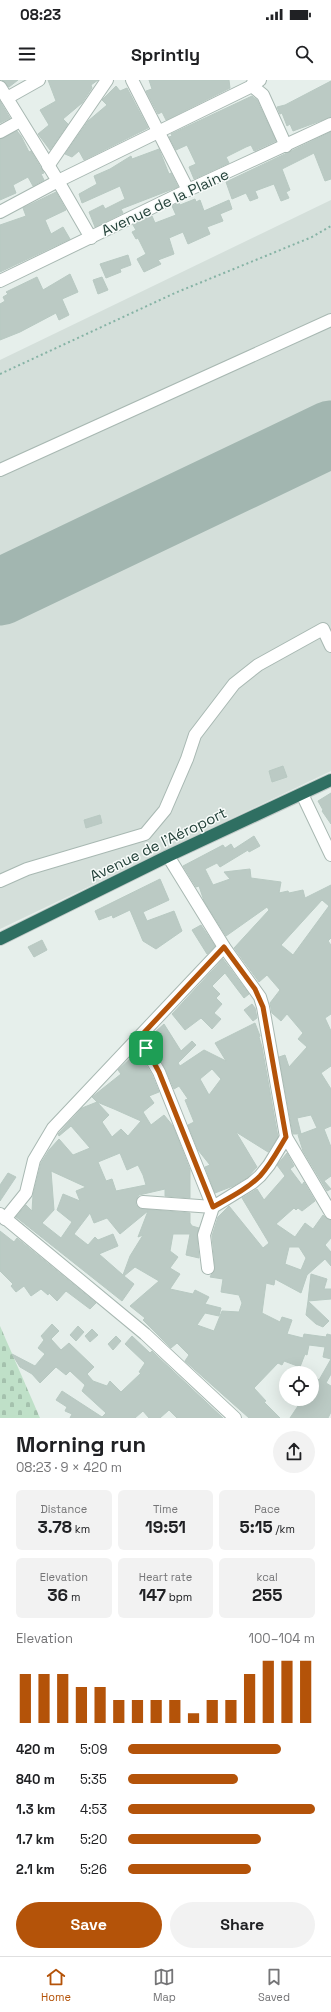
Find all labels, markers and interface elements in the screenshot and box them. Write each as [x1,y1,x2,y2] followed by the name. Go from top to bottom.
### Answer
[20,5,61,24] text: 08:23
[16,43,38,65] icon: menu
[131,43,200,66] text: Sprintly
[293,43,315,65] icon: search
[98,164,232,240] street label: Avenue de la Plaine
[86,803,230,885] street label: Avenue de l'Aéroport
[129,1031,163,1065] pin
[135,1037,157,1059] icon: arrive
[279,1366,319,1406] map controls
[279,1366,319,1406] button: locate
[16,1430,146,1458] text: Morning run
[273,1431,315,1473] button: share
[16,1459,122,1476] text: 08:23 · 9 × 420 m
[40,1502,87,1516] text: Distance
[153,1502,178,1516] text: Time
[254,1502,280,1516] text: Pace
[37,1516,72,1538] text: 3.78
[145,1516,186,1538] text: 19:51
[239,1516,273,1538] text: 5:15
[72,1522,90,1536] text: km
[273,1522,295,1536] text: /km
[40,1570,88,1584] text: Elevation
[139,1570,192,1584] text: Heart rate
[257,1570,278,1584] text: kcal
[47,1584,68,1606] text: 36
[139,1584,166,1606] text: 147
[252,1584,282,1606] text: 255
[68,1590,80,1604] text: m
[166,1590,192,1604] text: bpm
[16,1630,73,1647] text: Elevation
[249,1630,315,1647] text: 100–104 m
[16,1741,55,1758] text: 420 m
[80,1741,107,1758] text: 5:09
[16,1771,55,1788] text: 840 m
[80,1771,107,1788] text: 5:35
[16,1801,55,1818] text: 1.3 km
[80,1801,107,1818] text: 4:53
[16,1831,54,1848] text: 1.7 km
[80,1831,107,1848] text: 5:20
[16,1861,55,1878] text: 2.1 km
[80,1861,107,1878] text: 5:26
[16,1902,162,1948] button: Save
[170,1902,315,1948] button: Share
[41,1966,71,2004] tab: Home
[153,1966,176,2004] tab: Map
[258,1966,290,2004] tab: Saved

